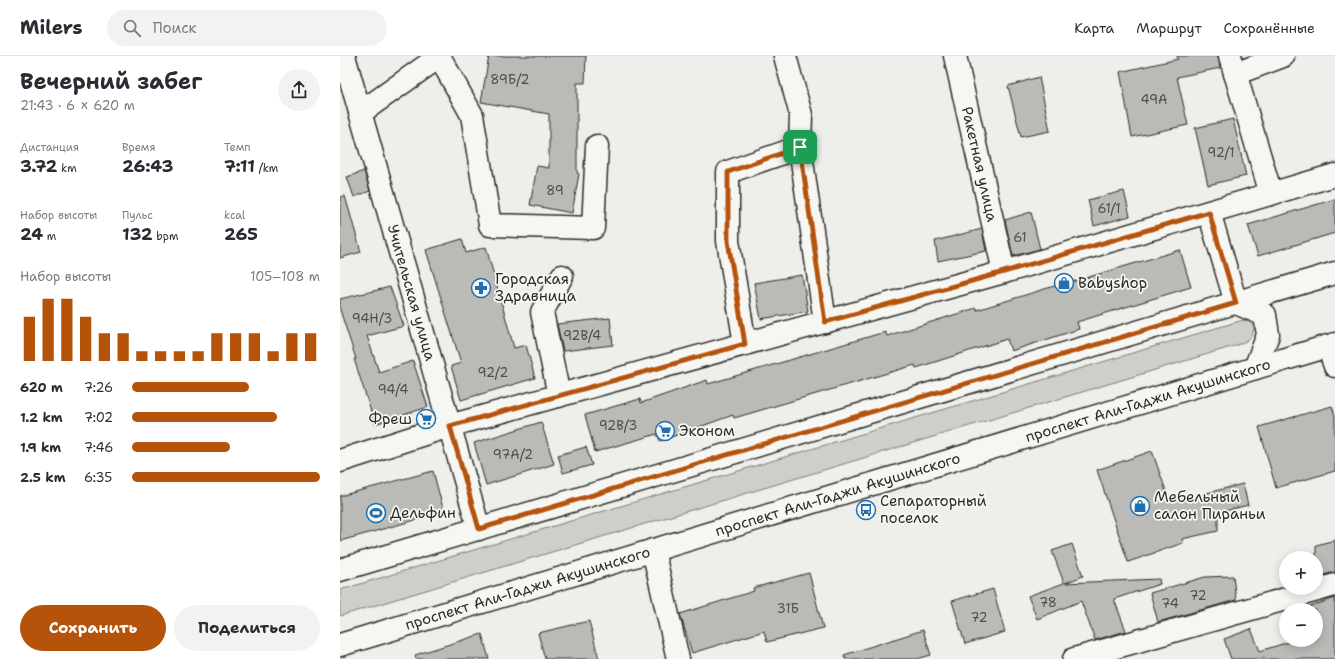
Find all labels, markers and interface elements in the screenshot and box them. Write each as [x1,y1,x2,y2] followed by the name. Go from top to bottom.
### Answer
[107,10,387,46] search box
[20,15,83,40] text: Milers
[121,17,143,39] icon: search
[153,18,196,38] text: Поиск
[1074,19,1114,37] text: Карта
[1136,19,1202,37] text: Маршрут
[1224,19,1315,37] text: Сохранённые
[20,67,202,96] text: Вечерний забег
[278,69,320,111] button: share
[490,71,530,88] house number: 89Б/2
[1140,91,1168,108] house number: 49А
[20,97,135,114] text: 21:43 · 6 × 620 m
[957,105,1002,224] street label: Ракетная улица
[783,130,817,164] pin
[789,136,811,158] icon: arrive
[20,140,79,155] text: Дистанция
[122,140,156,155] text: Время
[224,140,251,155] text: Темп
[1207,144,1235,161] house number: 92/1
[20,155,57,177] text: 3.72
[122,155,173,177] text: 26:43
[224,155,255,177] text: 7:11
[57,161,77,176] text: km
[255,161,278,176] text: /km
[546,182,564,199] house number: 89
[1097,200,1121,217] house number: 61/1
[20,208,97,223] text: Набор высоты
[122,208,153,223] text: Пульс
[224,208,245,223] text: kcal
[383,222,441,364] street label: Учительская улица
[20,223,43,245] text: 24
[122,223,153,245] text: 132
[224,223,258,245] text: 265
[43,229,56,244] text: m
[153,229,178,244] text: bpm
[1013,229,1027,246] house number: 61
[20,268,111,285] text: Набор высоты
[250,268,320,285] text: 105–108 m
[495,269,577,306] place label: Городская Здравница
[1053,272,1075,294] shop icon: Babyshop
[1078,273,1147,293] place label: Babyshop
[470,277,492,299] pharmacy icon: Городская Здравница
[352,310,392,327] house number: 94Н/3
[563,327,601,344] house number: 92В/4
[1023,354,1273,447] street label: проспект Али-Гаджи Акушинского
[478,364,508,381] house number: 92/2
[20,379,63,396] text: 620 m
[84,379,113,396] text: 7:26
[378,381,408,398] house number: 94/4
[415,408,437,430] supermarket icon: Фреш
[20,409,63,426] text: 1.2 km
[84,409,113,426] text: 7:02
[369,409,412,429] place label: Фреш
[599,417,637,434] house number: 92В/3
[654,420,676,442] supermarket icon: Эконом
[679,421,735,441] place label: Эконом
[20,439,61,456] text: 1.9 km
[84,439,113,456] text: 7:46
[493,446,533,463] house number: 97А/2
[713,448,963,541] street label: проспект Али-Гаджи Акушинского
[20,469,66,486] text: 2.5 km
[84,469,112,486] text: 6:35
[1154,487,1266,524] place label: Мебельный салон Пираньи
[880,491,987,528] place label: Сепараторный поселок
[1129,495,1151,517] shop icon: Мебельный салон Пираньи
[855,499,877,521] bus stop icon: Сепараторный поселок
[365,502,387,524] sports icon: Дельфин
[390,503,456,523] place label: Дельфин
[403,542,653,635] street label: проспект Али-Гаджи Акушинского
[1279,551,1323,647] map controls
[1279,551,1323,595] button: +
[1189,587,1207,604] house number: 72
[1039,594,1057,611] house number: 78
[1161,595,1179,612] house number: 74
[777,600,799,617] house number: 31Б
[1279,603,1323,647] button: −
[20,605,166,651] button: Сохранить
[174,605,320,651] button: Поделиться
[970,609,988,626] house number: 72

